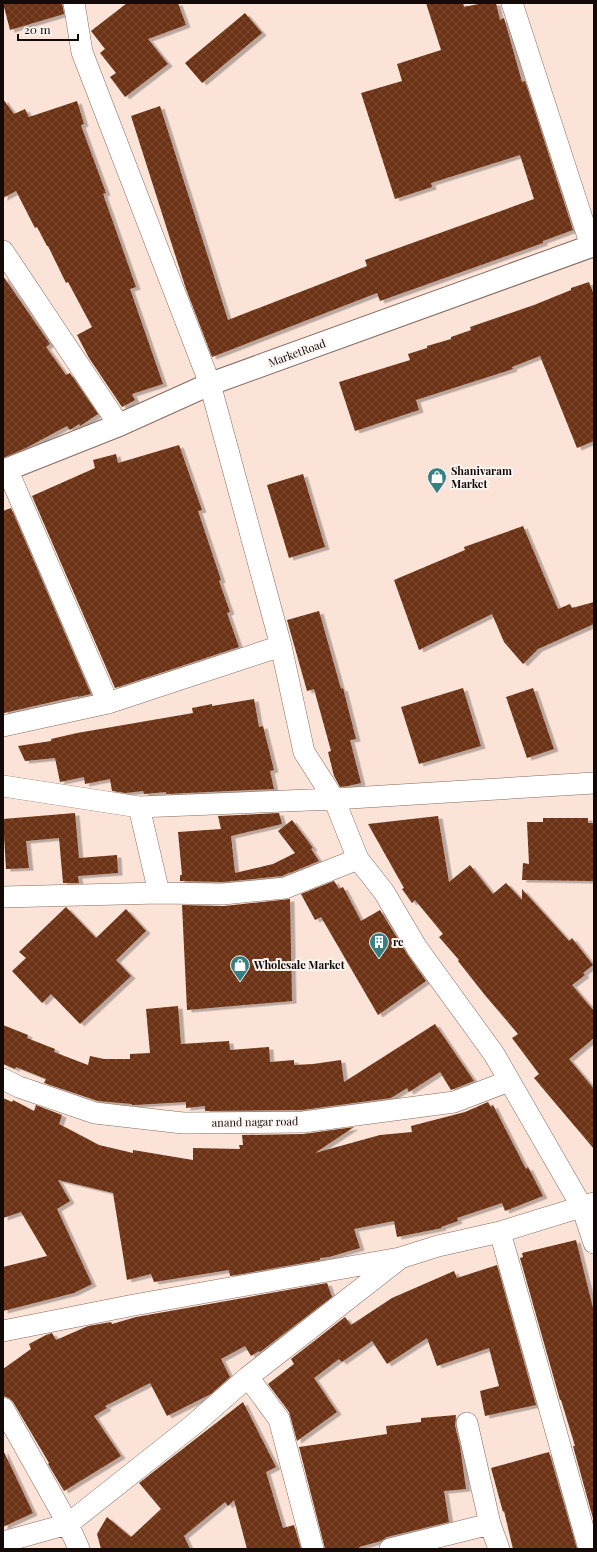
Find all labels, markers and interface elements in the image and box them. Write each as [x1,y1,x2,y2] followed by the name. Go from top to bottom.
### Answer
[18,16,78,42] scale bar
[24,21,51,37] text: 20 m
[266,335,328,370] street label: MarketRoad
[451,463,512,491] place label: Shanivaram Market
[426,466,448,494] shop icon: Shanivaram Market
[368,931,390,959] building icon: re
[393,934,404,949] place label: re
[229,954,251,982] shop icon: Wholesale Market
[253,957,345,972] place label: Wholesale Market
[212,1113,299,1130] street label: anand nagar road

